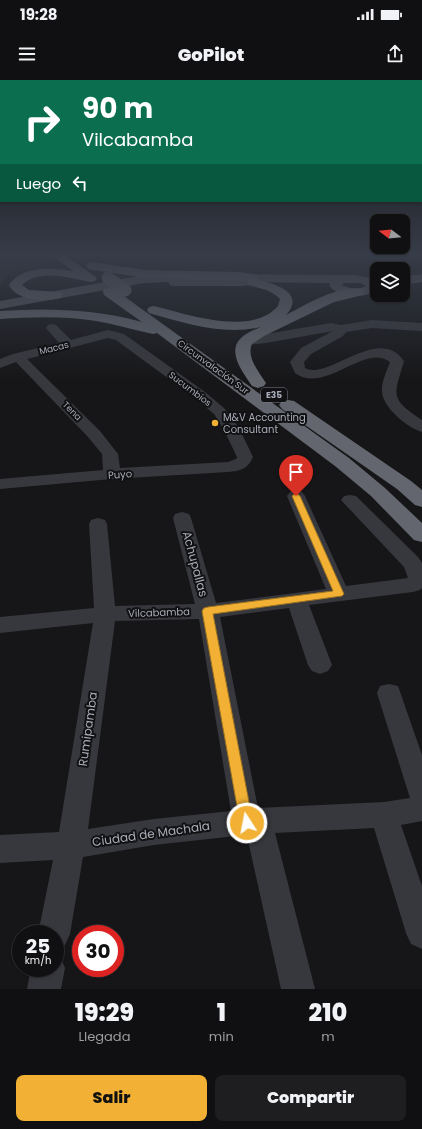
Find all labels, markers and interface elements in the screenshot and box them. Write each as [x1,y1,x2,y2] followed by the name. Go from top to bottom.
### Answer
[20,4,57,25] text: 19:28
[178,42,244,67] text: GoPilot
[16,43,38,65] icon: menu
[384,43,406,65] icon: share
[82,89,153,128] text: 90 m
[16,96,68,148] icon: right
[82,127,193,152] text: Vilcabamba
[69,172,91,194] icon: left
[16,173,61,194] text: Luego
[370,214,410,254] north arrow
[370,214,410,302] map controls
[370,262,410,302] button: layers
[175,337,251,397] street label: Circunvalación Sur
[38,338,70,357] street label: Macas
[166,369,214,409] street label: Sucumbios
[261,388,287,402] road number: E35
[60,399,84,423] street label: Tena
[223,410,306,437] place label: M&V Accounting Consultant
[210,418,220,428] marker: M&V Accounting Consultant
[279,455,313,496] pin
[285,461,307,483] icon: arrive
[107,466,133,483] street label: Puyo
[179,529,212,599] street label: Achupallas
[128,604,190,621] street label: Vilcabamba
[74,691,101,767] street label: Rumipamba
[226,802,268,844] position arrow
[91,817,211,850] street label: Ciudad de Machala
[72,925,124,977] speed limit sign: 30
[26,932,50,960] text: 25
[25,953,51,968] text: km/h
[75,996,134,1029] text: 19:29
[217,996,226,1029] text: 1
[309,996,347,1029] text: 210
[78,1027,130,1046] text: Llegada
[209,1027,234,1046] text: min
[321,1027,335,1046] text: m
[16,1075,207,1121] button: Salir
[215,1075,406,1121] button: Compartir

